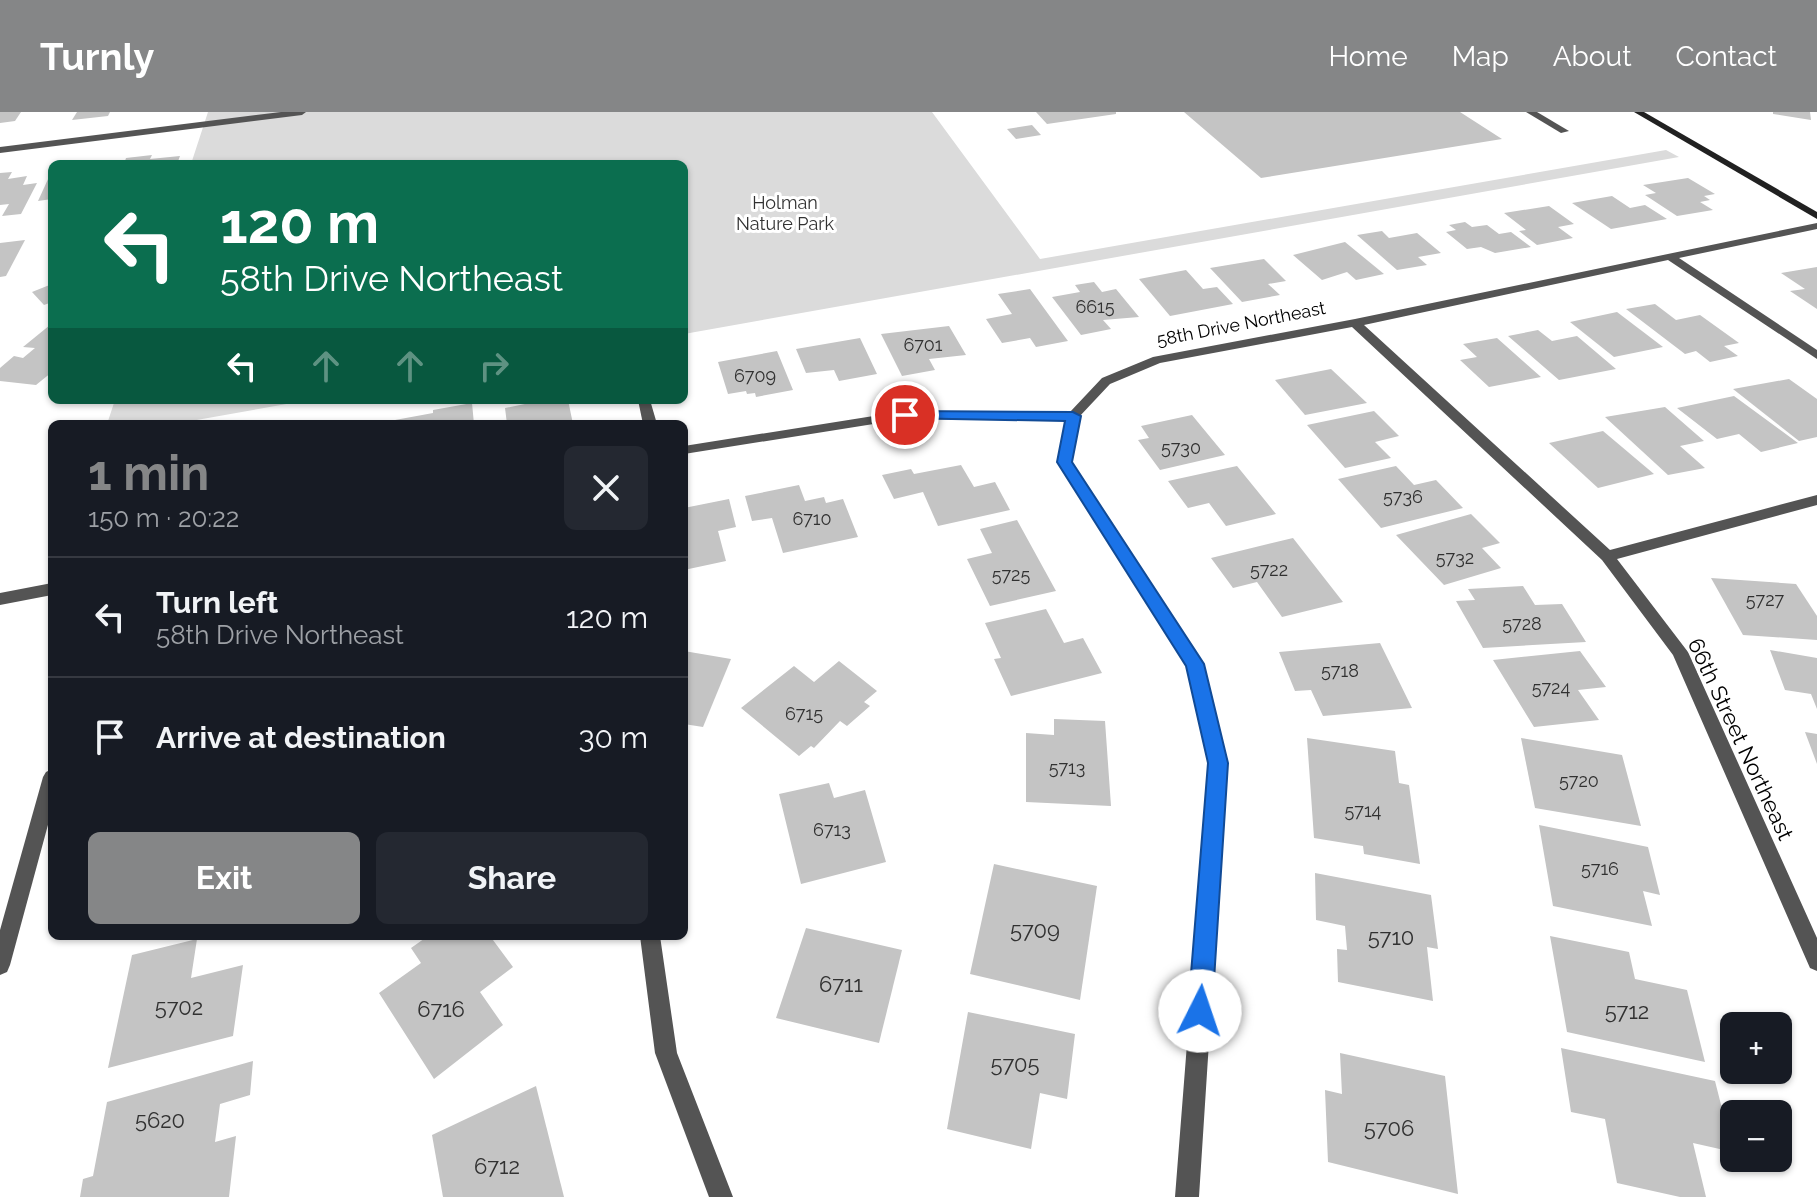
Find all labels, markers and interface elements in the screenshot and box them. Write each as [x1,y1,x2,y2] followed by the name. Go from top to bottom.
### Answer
[40,34,154,79] text: Turnly
[1328,40,1408,73] text: Home
[1452,40,1509,73] text: Map
[1553,40,1632,73] text: About
[1676,40,1777,73] text: Contact
[220,190,379,256] text: 120 m
[88,192,192,296] icon: left
[736,192,835,234] park label: Holman Nature Park
[220,257,563,299] text: 58th Drive Northeast
[1075,296,1115,317] house number: 6615
[1155,297,1327,350] street label: 58th Drive Northeast
[903,334,943,355] house number: 6701
[220,344,264,388] icon: left
[304,344,348,388] icon: ahead
[388,344,432,388] icon: ahead
[472,344,516,388] icon: right
[734,365,776,386] house number: 6709
[871,381,939,449] pin
[883,393,927,437] icon: arrive
[1161,437,1201,458] house number: 5730
[88,445,209,501] text: 1 min
[564,446,648,530] button: close
[1383,486,1423,507] house number: 5736
[88,503,239,533] text: 150 m · 20:22
[792,508,832,529] house number: 6710
[1436,547,1474,568] house number: 5732
[1250,559,1288,580] house number: 5722
[992,564,1030,585] house number: 5725
[156,585,278,620] text: Turn left
[1746,589,1785,610] house number: 5727
[88,595,132,639] icon: left
[566,600,648,635] text: 120 m
[1502,613,1542,634] house number: 5728
[156,620,404,650] text: 58th Drive Northeast
[1683,634,1799,845] street label: 66th Street Northeast
[1321,660,1359,681] house number: 5718
[1532,677,1570,698] house number: 5724
[785,703,823,724] house number: 6715
[88,715,132,759] icon: arrive
[156,720,446,755] text: Arrive at destination
[578,720,648,755] text: 30 m
[1049,757,1085,778] house number: 5713
[1559,770,1599,791] house number: 5720
[1345,800,1382,821] house number: 5714
[813,819,851,840] house number: 6713
[88,832,360,924] button: Exit
[376,832,648,924] button: Share
[1581,858,1619,879] house number: 5716
[1010,917,1060,943] house number: 5709
[1368,924,1414,950] house number: 5710
[1158,969,1242,1053] position arrow
[819,971,863,997] house number: 6711
[155,994,203,1020] house number: 5702
[417,996,465,1022] house number: 6716
[1605,998,1649,1024] house number: 5712
[1720,1012,1792,1172] map controls
[1720,1012,1792,1084] button: +
[990,1051,1040,1077] house number: 5705
[1720,1100,1792,1172] button: −
[135,1107,185,1133] house number: 5620
[1364,1115,1414,1141] house number: 5706
[474,1153,520,1179] house number: 6712

